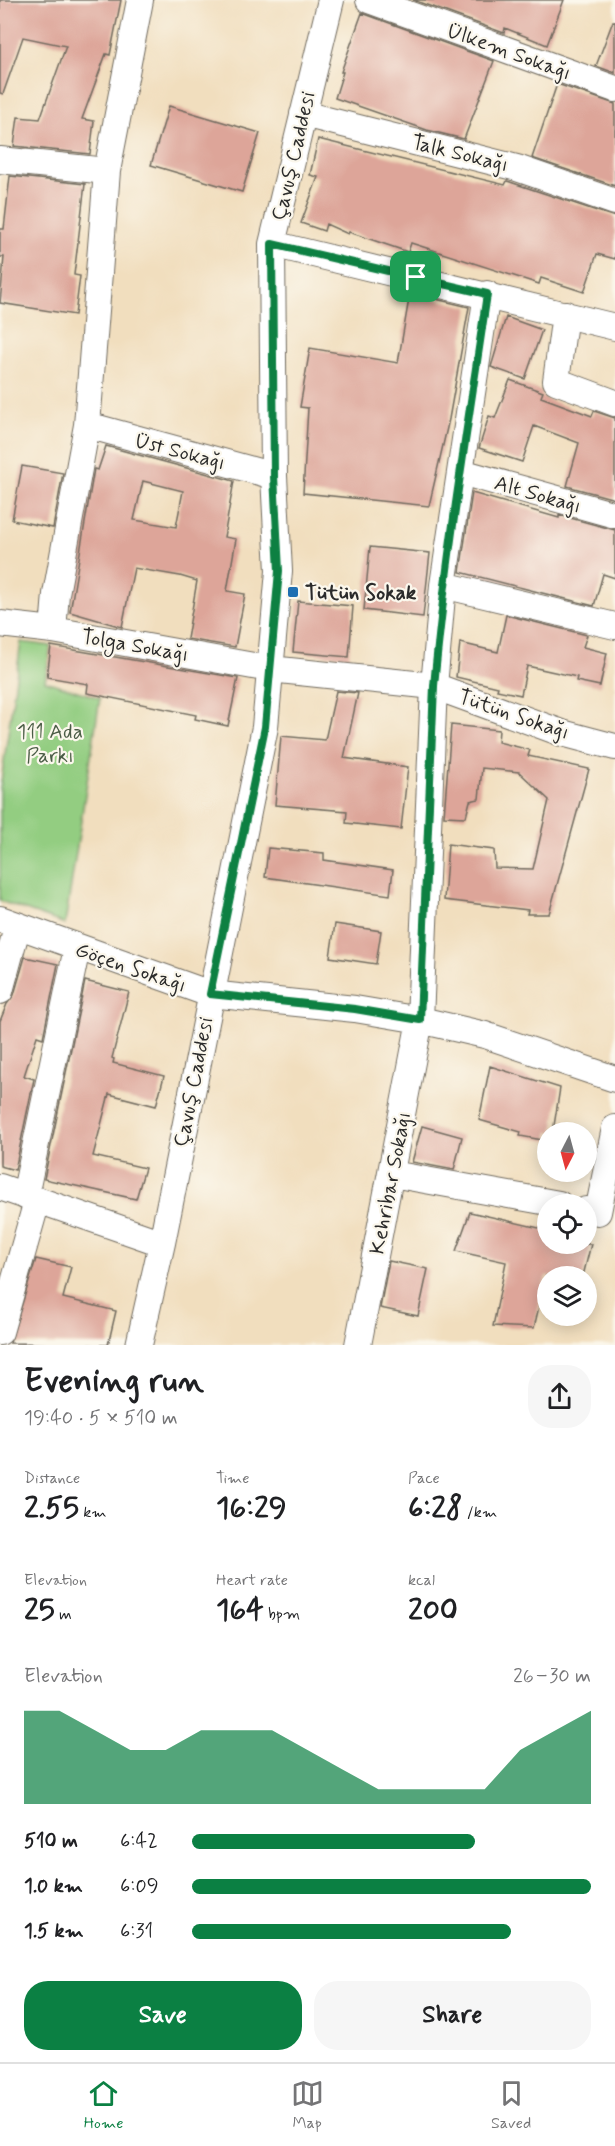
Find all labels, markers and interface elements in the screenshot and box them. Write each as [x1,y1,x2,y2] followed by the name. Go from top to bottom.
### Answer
[442,16,575,87] street label: Ülkem Sokağı
[265,89,322,224] street label: Çavuş Caddesi
[408,128,511,180] street label: Talk Sokağı
[390,251,441,302] pin
[399,260,432,293] icon: arrive
[131,426,228,478] street label: Üst Sokağı
[491,469,584,521] street label: Alt Sokağı
[305,579,417,607] place label: Tütün Sokak
[286,585,300,599] marker: Tütün Sokak
[79,623,191,670] street label: Tolga Sokağı
[454,683,573,747] street label: Tütün Sokağı
[17,718,83,770] park label: 111 Ada Parkı
[71,936,190,1000] street label: Göçen Sokağı
[168,1015,220,1150] street label: Çavuş Caddesi
[363,1110,419,1257] street label: Kehribar Sokağı
[537,1122,597,1182] north arrow
[537,1122,597,1326] map controls
[537,1194,597,1254] button: locate
[537,1266,597,1326] button: layers
[24,1360,204,1404] text: Evening run
[528,1365,591,1428] button: share
[24,1405,178,1432] text: 19:40 · 5 × 510 m
[24,1468,80,1489] text: Distance
[216,1468,250,1489] text: Time
[408,1468,440,1489] text: Pace
[24,1489,79,1528] text: 2.55
[216,1489,287,1528] text: 16:29
[408,1489,463,1528] text: 6:28
[79,1502,107,1523] text: km
[463,1502,497,1523] text: /km
[24,1570,87,1591] text: Elevation
[216,1570,288,1591] text: Heart rate
[408,1570,435,1591] text: kcal
[24,1591,55,1630] text: 25
[216,1591,264,1630] text: 164
[408,1591,458,1630] text: 200
[55,1604,72,1625] text: m
[264,1604,300,1625] text: bpm
[24,1663,103,1690] text: Elevation
[513,1663,591,1690] text: 26–30 m
[24,1828,78,1855] text: 510 m
[120,1828,158,1855] text: 6:42
[24,1873,83,1900] text: 1.0 km
[120,1873,159,1900] text: 6:09
[24,1918,84,1945] text: 1.5 km
[120,1918,153,1945] text: 6:31
[24,1981,302,2050] button: Save
[314,1981,591,2050] button: Share
[84,2077,123,2134] tab: Home
[291,2077,324,2134] tab: Map
[491,2077,531,2134] tab: Saved

